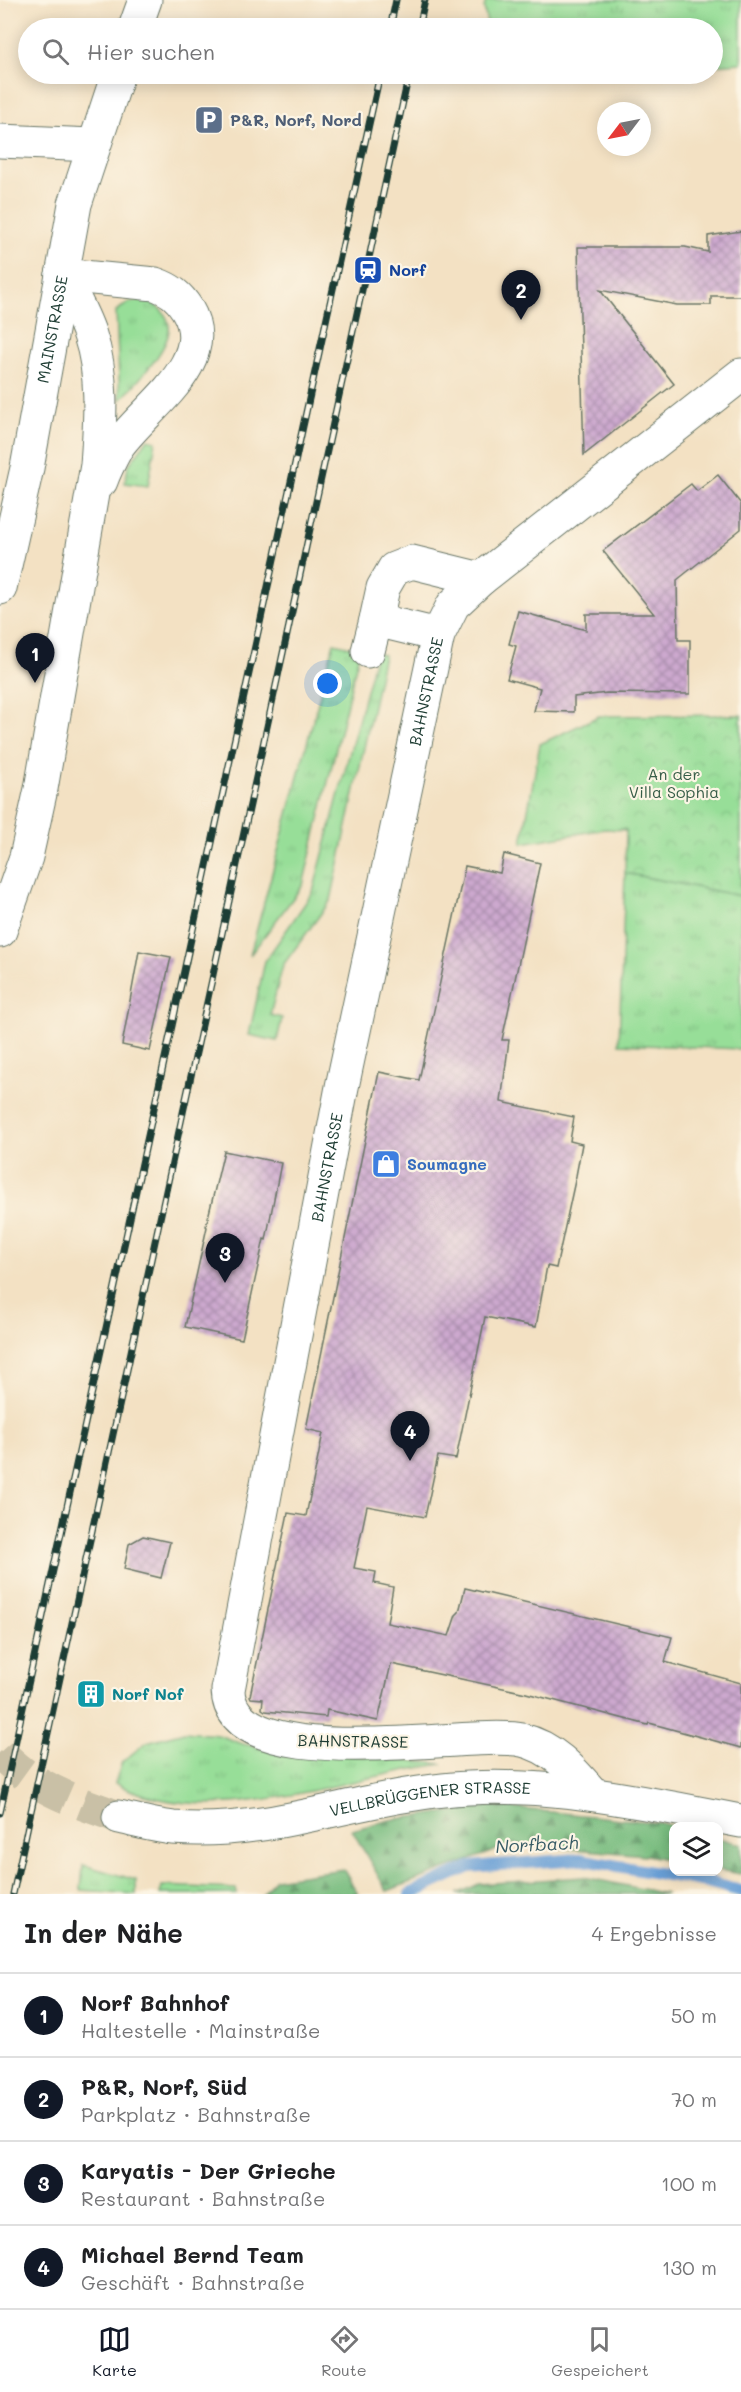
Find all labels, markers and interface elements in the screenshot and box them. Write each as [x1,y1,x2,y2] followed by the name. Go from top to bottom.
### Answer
[18,18,723,84] search box
[39,35,72,68] icon: search
[87,37,215,66] text: Hier suchen
[597,102,651,156] north arrow
[193,104,225,136] parking icon: P&R, Norf, Nord
[230,109,362,130] place label: P&R, Norf, Nord
[352,254,384,286] station icon: Norf
[389,259,427,280] place label: Norf
[502,270,540,320] pin: 2
[32,274,72,385] street label: MAINSTRASSE
[15,634,54,683] pin: 1
[404,635,447,748] street label: BAHNSTRASSE
[313,669,342,698] your location
[629,763,719,802] park label: An der Villa Sophia
[306,1111,347,1223] street label: BAHNSTRASSE
[370,1148,402,1180] shop icon: Soumagne
[407,1153,487,1174] place label: Soumagne
[206,1234,244,1283] pin: 3
[390,1412,430,1461] pin: 4
[75,1678,107,1710] building icon: Norf Nof
[112,1683,185,1704] place label: Norf Nof
[298,1729,409,1752] street label: BAHNSTRASSE
[327,1776,531,1821] street label: VELLBRÜGGENER STRASSE
[669,1822,723,1876] map controls
[669,1822,723,1876] button: layers
[495,1830,579,1858] water label: Norfbach
[24,1916,183,1950] text: In der Nähe
[592,1920,717,1946] text: 4 Ergebnisse
[81,1988,229,2017] text: Norf Bahnhof
[39,2002,48,2028] text: 1
[671,2002,717,2028] text: 50 m
[81,2017,320,2043] text: Haltestelle · Mainstraße
[81,2072,247,2101] text: P&R, Norf, Süd
[38,2086,49,2112] text: 2
[671,2086,717,2112] text: 70 m
[81,2101,311,2127] text: Parkplatz · Bahnstraße
[81,2156,336,2185] text: Karyatis - Der Grieche
[38,2170,50,2196] text: 3
[661,2170,717,2196] text: 100 m
[81,2185,325,2211] text: Restaurant · Bahnstraße
[81,2240,304,2269] text: Michael Bernd Team
[37,2254,50,2280] text: 4
[662,2254,717,2280] text: 130 m
[81,2269,305,2295] text: Geschäft · Bahnstraße
[92,2323,137,2380] tab: Karte
[321,2323,367,2380] tab: Route
[551,2323,649,2380] tab: Gespeichert

